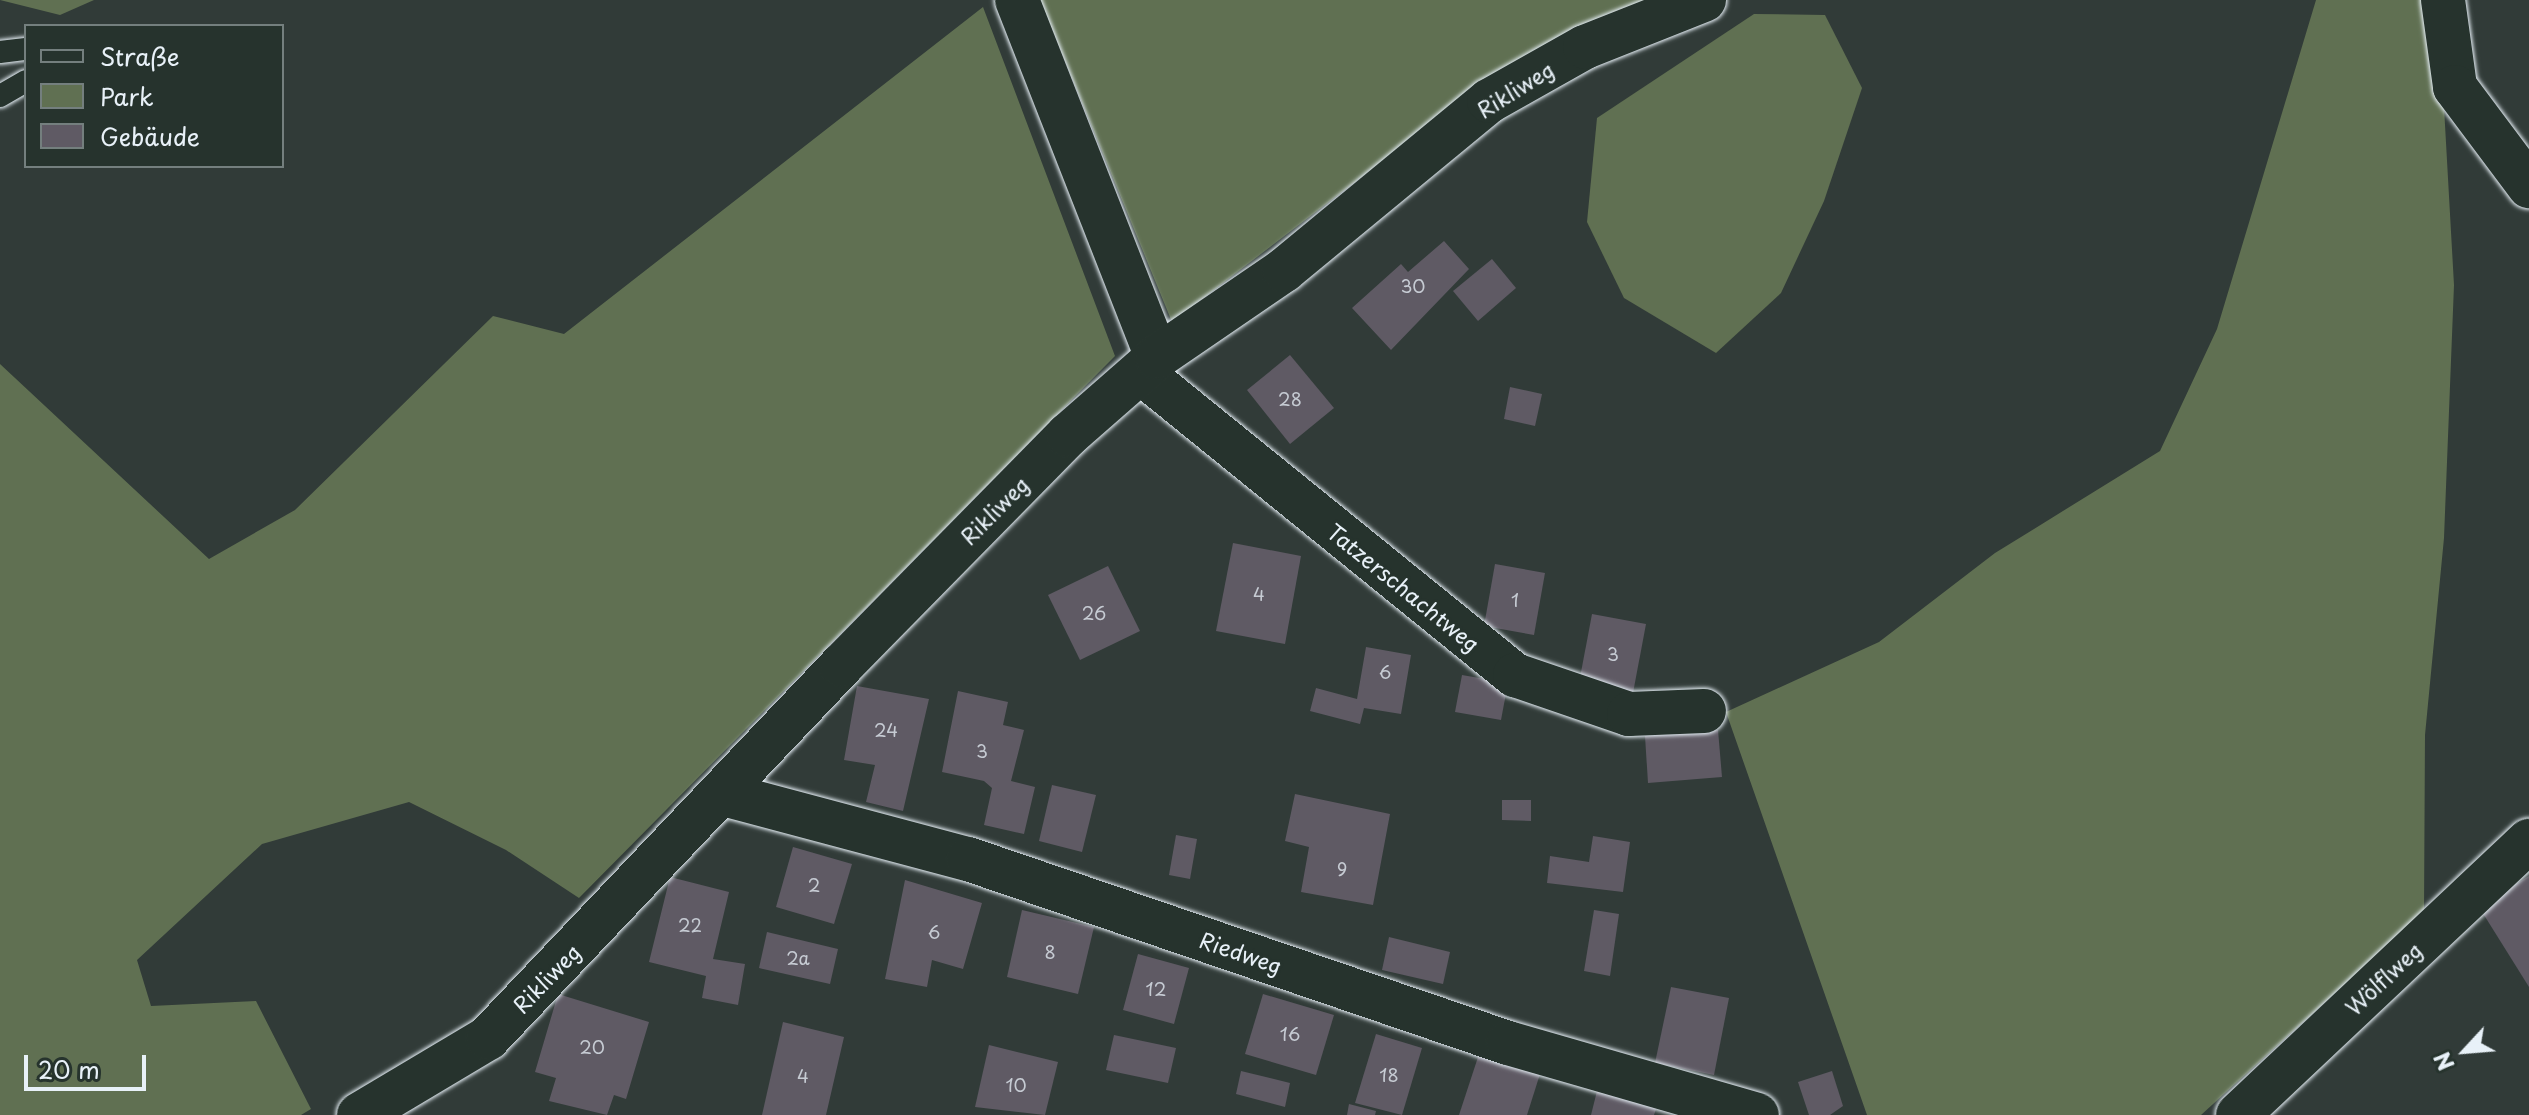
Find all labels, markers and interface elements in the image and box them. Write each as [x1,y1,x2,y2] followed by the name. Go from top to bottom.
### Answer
[24,24,284,168] legend
[100,38,179,74] text: Straße
[1472,55,1558,123] street label: Rikliweg
[100,78,154,114] text: Park
[100,118,200,154] text: Gebäude
[1400,275,1426,297] house number: 30
[1278,388,1302,410] house number: 28
[954,470,1034,550] street label: Rikliweg
[1322,517,1486,657] street label: Tatzerschachtweg
[1253,583,1265,605] house number: 4
[1511,589,1519,611] house number: 1
[1082,602,1106,624] house number: 26
[1607,643,1619,665] house number: 3
[1379,661,1391,683] house number: 6
[874,719,898,741] house number: 24
[976,740,988,762] house number: 3
[1337,858,1347,880] house number: 9
[808,874,820,896] house number: 2
[678,914,702,936] house number: 22
[928,921,940,943] house number: 6
[1196,926,1286,978] street label: Riedweg
[2339,936,2427,1020] street label: Wölflweg
[507,938,585,1018] street label: Rikliweg
[1044,941,1056,963] house number: 8
[786,947,810,969] house number: 2a
[1146,978,1166,1000] house number: 12
[2425,1011,2505,1091] north arrow
[1280,1023,1300,1045] house number: 16
[579,1036,605,1058] house number: 20
[28,1039,150,1089] scale bar
[2424,1047,2462,1077] text: N
[38,1051,100,1087] text: 20 m
[1379,1064,1399,1086] house number: 18
[797,1065,809,1087] house number: 4
[1005,1074,1027,1096] house number: 10

